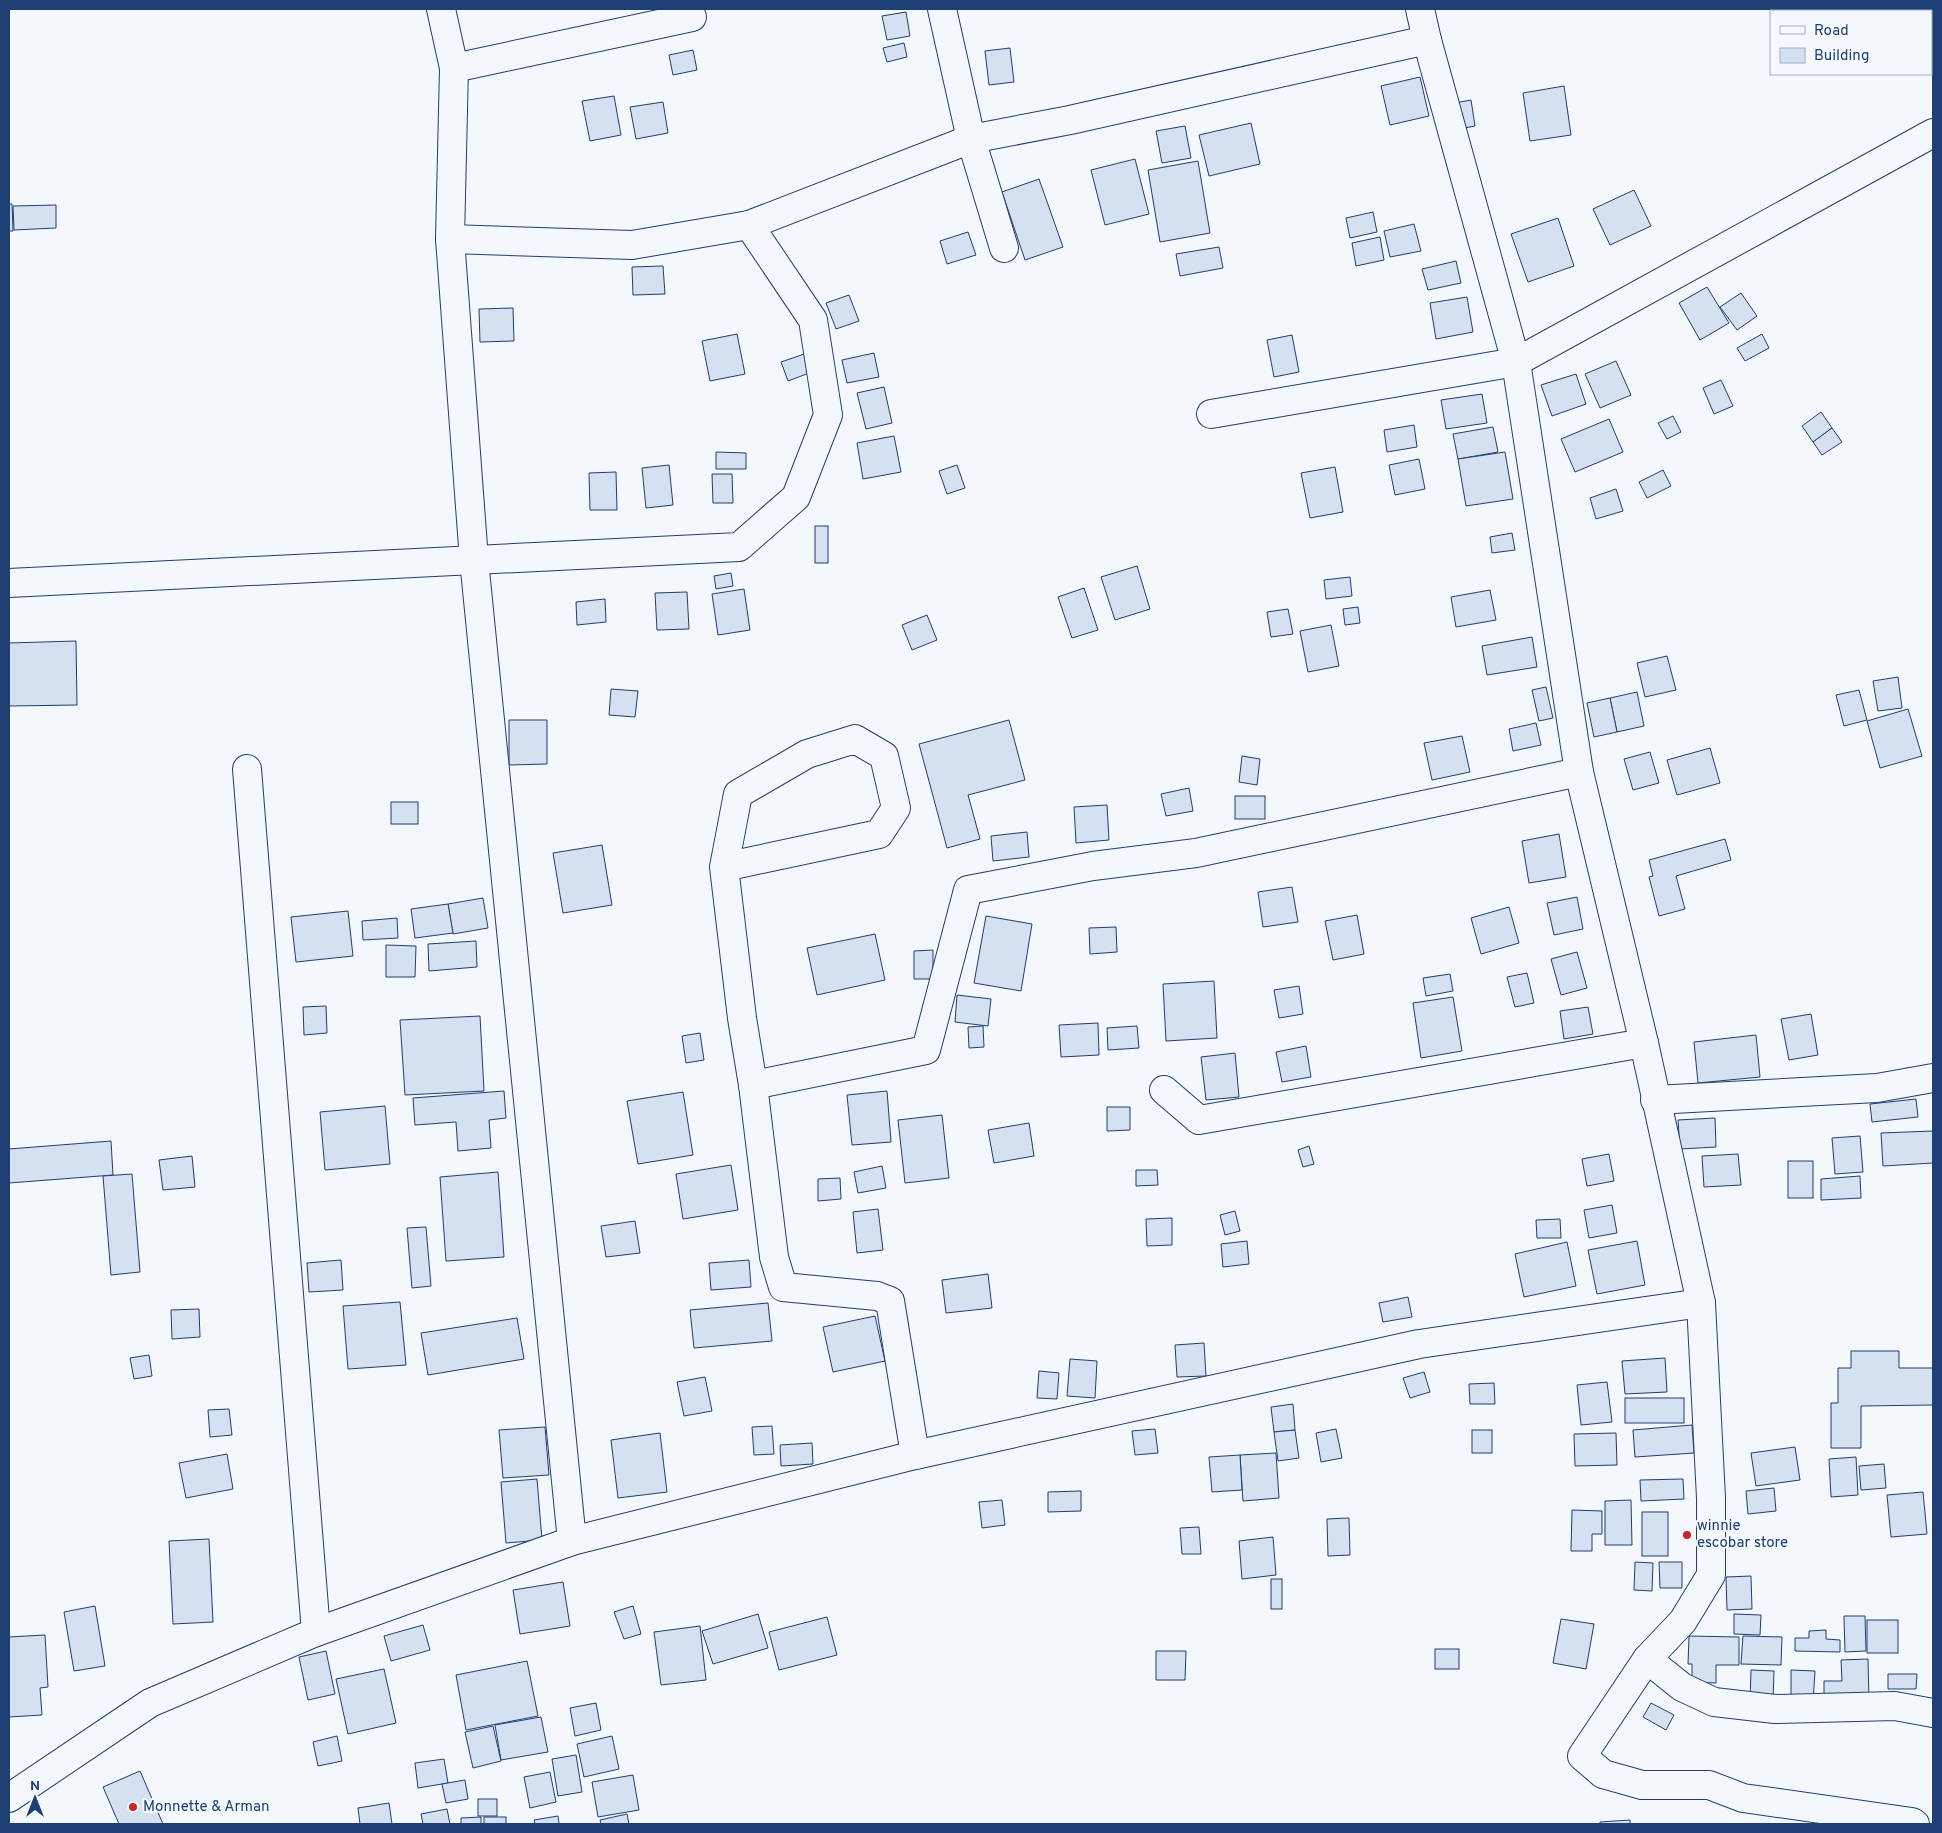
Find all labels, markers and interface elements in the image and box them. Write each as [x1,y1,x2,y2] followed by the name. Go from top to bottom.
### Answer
[1770,10,1932,75] legend
[1814,22,1849,41] text: Road
[1814,47,1869,66] text: Building
[1697,1517,1788,1553] place label: winnie escobar store
[1681,1529,1693,1541] marker: winnie escobar store
[10,1773,60,1823] north arrow
[30,1778,40,1795] text: N
[143,1798,270,1817] place label: Monnette & Arman
[127,1801,139,1813] marker: Monnette & Arman

